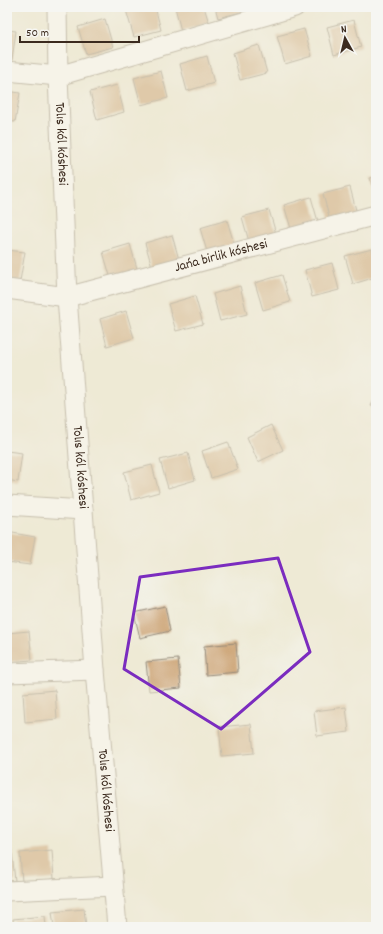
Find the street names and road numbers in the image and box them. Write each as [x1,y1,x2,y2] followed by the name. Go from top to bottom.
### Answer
[49,102,72,186] street label: Tolıs kól kóshesi
[172,234,270,278] street label: Jańa birlik kóshesi
[67,425,93,510] street label: Tolıs kól kóshesi
[92,748,119,833] street label: Tolıs kól kóshesi

